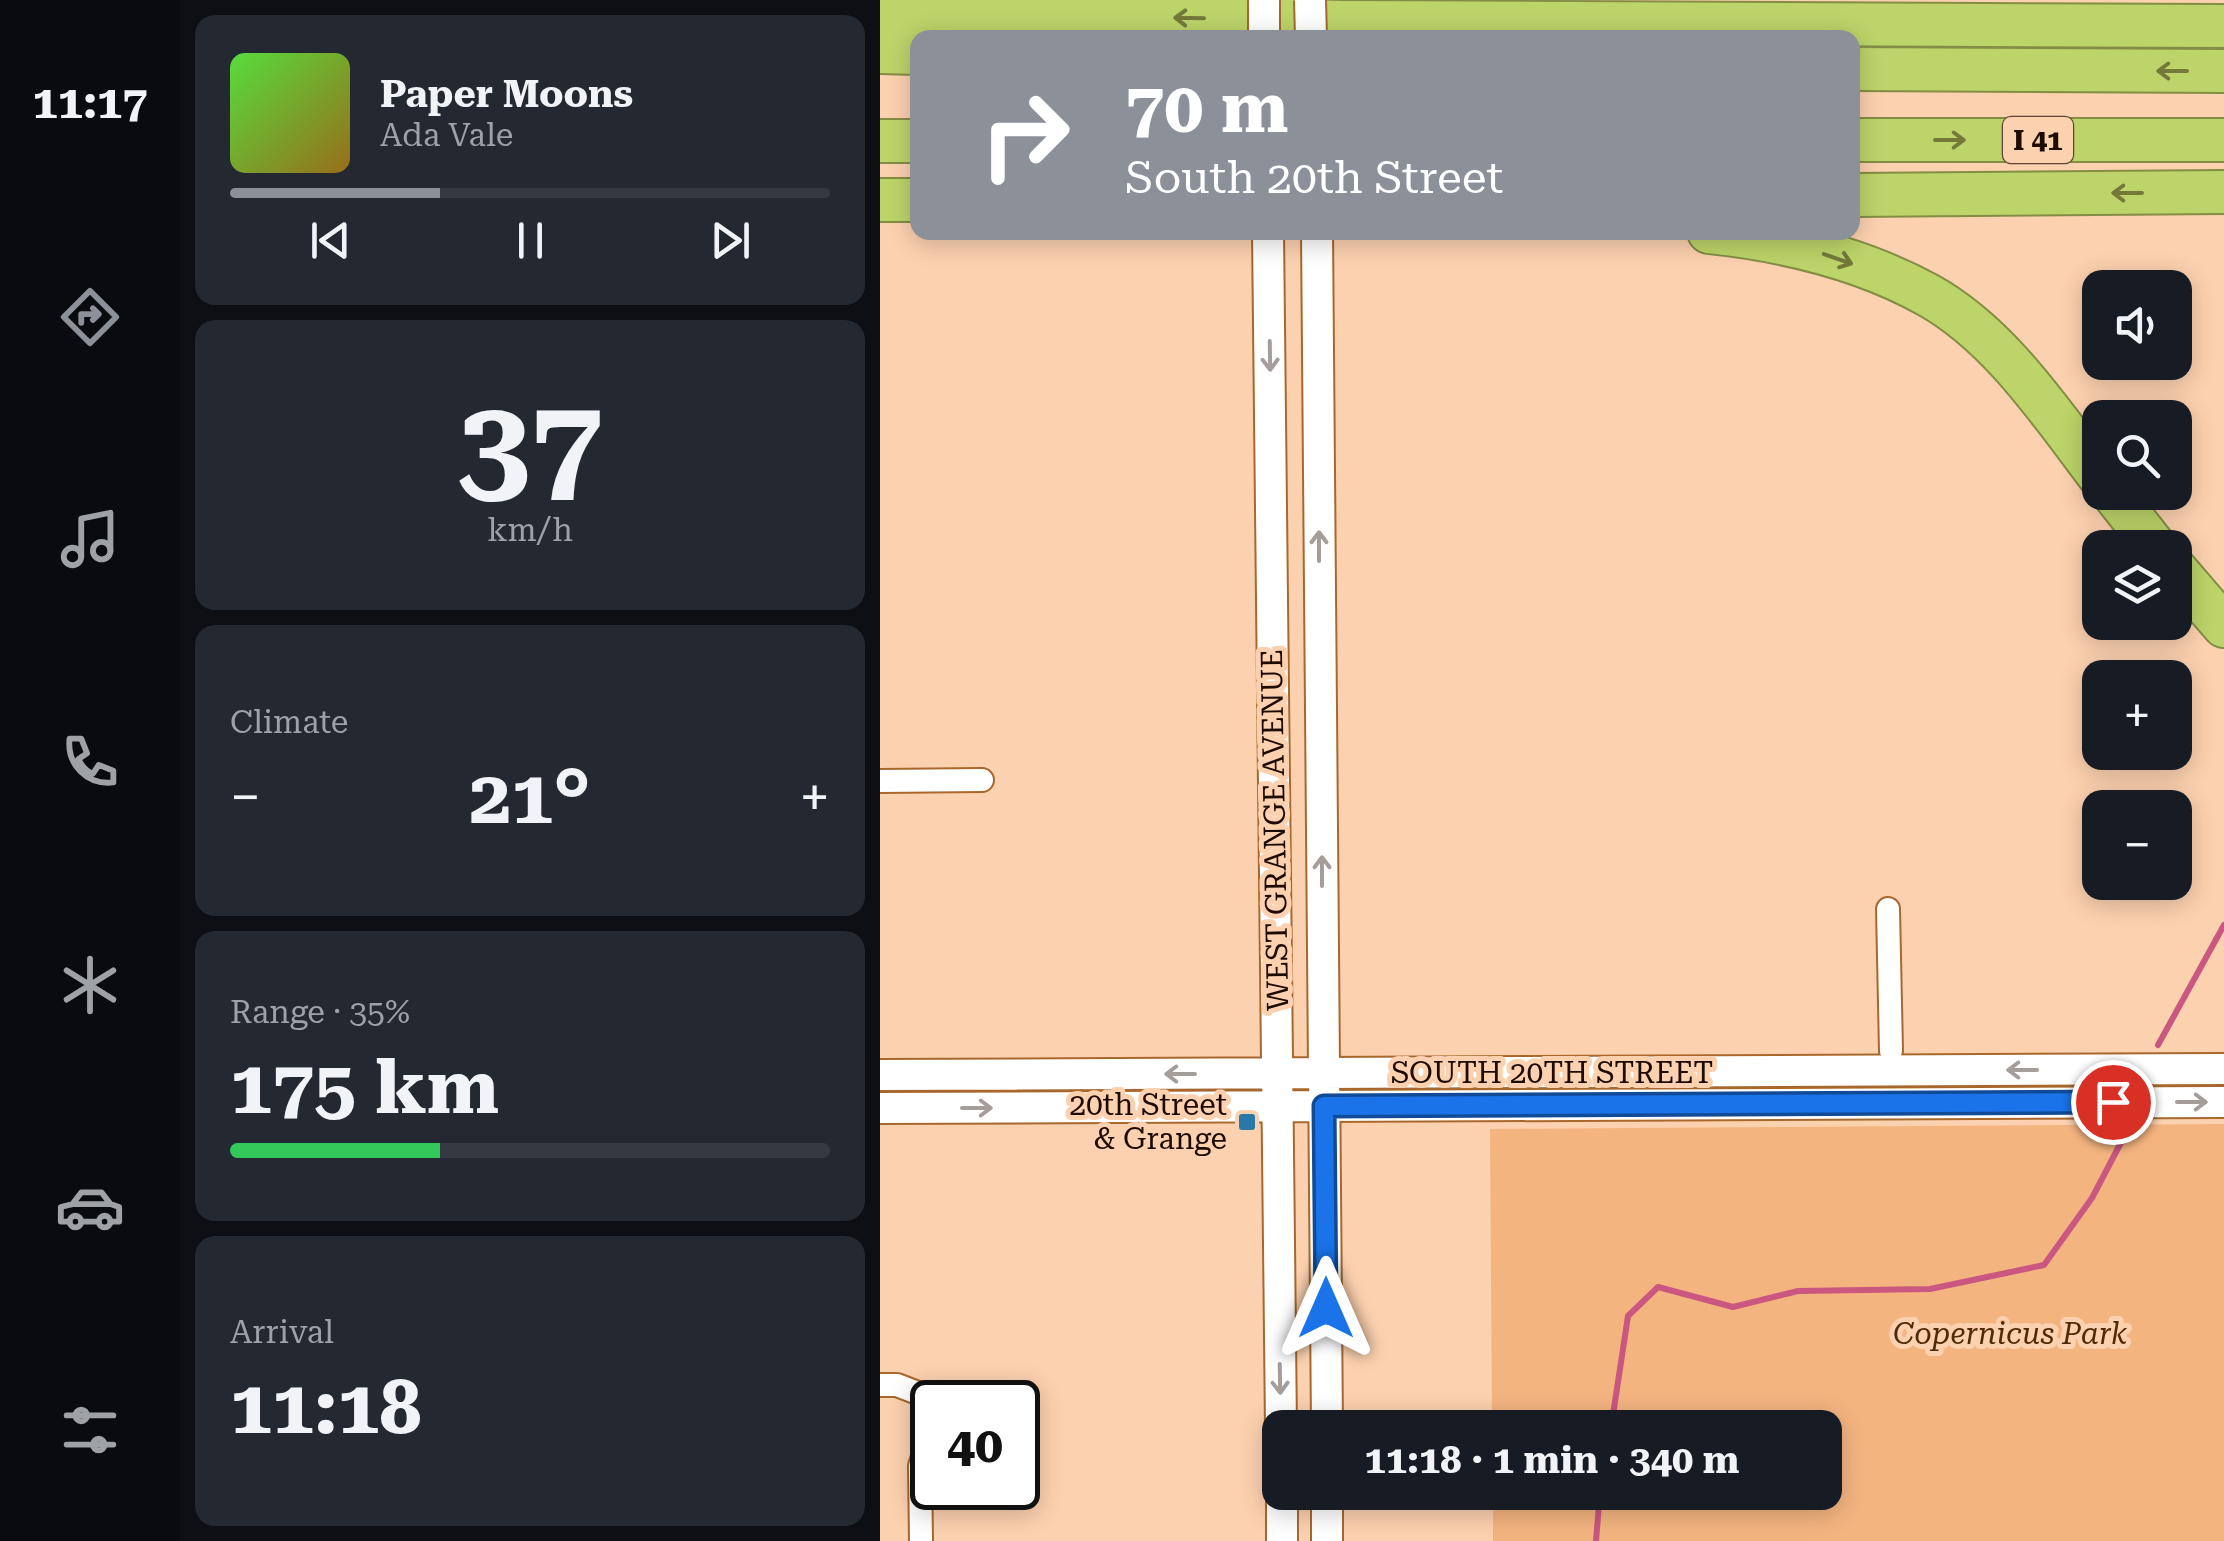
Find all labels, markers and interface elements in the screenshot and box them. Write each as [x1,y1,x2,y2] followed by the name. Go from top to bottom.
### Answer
[1173,8,1206,28] one-way arrow
[2156,62,2188,80] one-way arrow
[1125,67,1289,149] text: 70 m
[960,70,1090,200] icon: right
[380,72,633,116] text: Paper Moons
[33,76,147,129] text: 11:17
[380,116,513,154] text: Ada Vale
[2003,117,2073,163] road number: I 41
[1932,130,1965,150] one-way arrow
[1125,151,1503,204] text: South 20th Street
[2111,184,2144,202] one-way arrow
[303,213,358,268] icon: previous
[503,213,558,268] icon: pause
[703,213,758,268] icon: next
[1822,251,1854,269] one-way arrow
[2082,270,2192,900] map controls
[2082,270,2192,380] button: sound
[55,282,125,352] icon: directions
[1260,340,1280,372] one-way arrow
[457,369,603,522] text: 37
[2082,400,2192,510] button: search
[55,504,125,574] icon: music
[487,511,573,549] text: km/h
[2082,530,2192,640] button: layers
[1310,531,1328,564] one-way arrow
[1254,649,1295,1011] street label: WEST GRANGE AVENUE
[2082,660,2192,770] button: +
[230,703,348,741] text: Climate
[55,727,125,797] icon: phone
[469,753,591,841] text: 21°
[230,765,261,829] text: −
[799,765,830,829] text: +
[2082,790,2192,900] button: −
[1312,856,1332,888] one-way arrow
[55,950,125,1020] icon: climate
[230,993,410,1031] text: Range · 35%
[230,1043,499,1131] text: 175 km
[1391,1055,1713,1090] street label: SOUTH 20TH STREET
[2071,1060,2156,1145] pin
[2006,1061,2038,1080] one-way arrow
[1164,1064,1196,1084] one-way arrow
[2086,1075,2141,1130] icon: arrive
[1069,1087,1227,1156] place label: 20th Street & Grange
[2174,1092,2207,1112] one-way arrow
[960,1098,993,1118] one-way arrow
[1236,1111,1258,1133] marker: 20th Street & Grange
[55,1172,125,1242] icon: car
[1274,1256,1378,1360] position arrow
[230,1313,334,1351] text: Arrival
[1893,1316,2128,1351] park label: Copernicus Park
[230,1363,421,1451] text: 11:18
[1271,1363,1290,1395] one-way arrow
[910,1380,1040,1510] speed limit sign: 40
[55,1395,125,1465] icon: filters
[1365,1438,1739,1482] text: 11:18 · 1 min · 340 m

